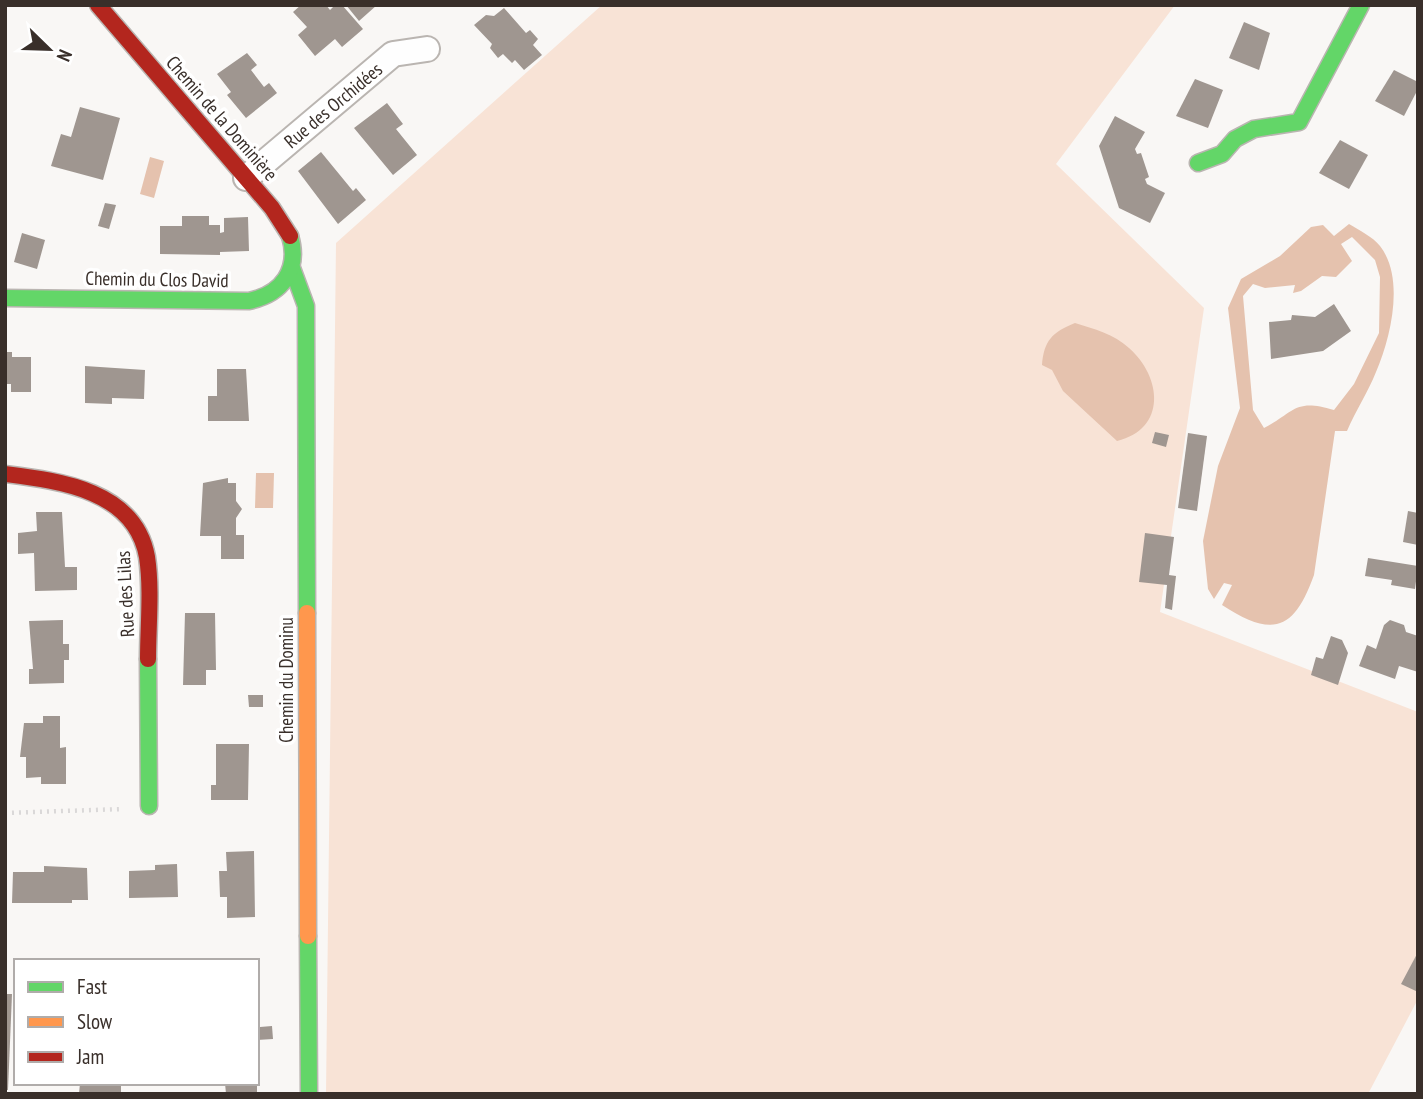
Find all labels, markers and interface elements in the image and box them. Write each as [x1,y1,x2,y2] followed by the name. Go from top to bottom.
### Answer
[14,14,84,84] north arrow
[52,46,78,65] text: N
[161,51,283,186] street label: Chemin de la Dominière
[279,57,387,153] street label: Rue des Orchidées
[85,266,229,292] street label: Chemin du Clos David
[111,550,139,638] street label: Rue des Lilas
[274,617,298,743] street label: Chemin du Dominu
[14,959,259,1085] legend
[77,973,107,1000] text: Fast
[77,1008,113,1035] text: Slow
[76,1043,104,1070] text: Jam

